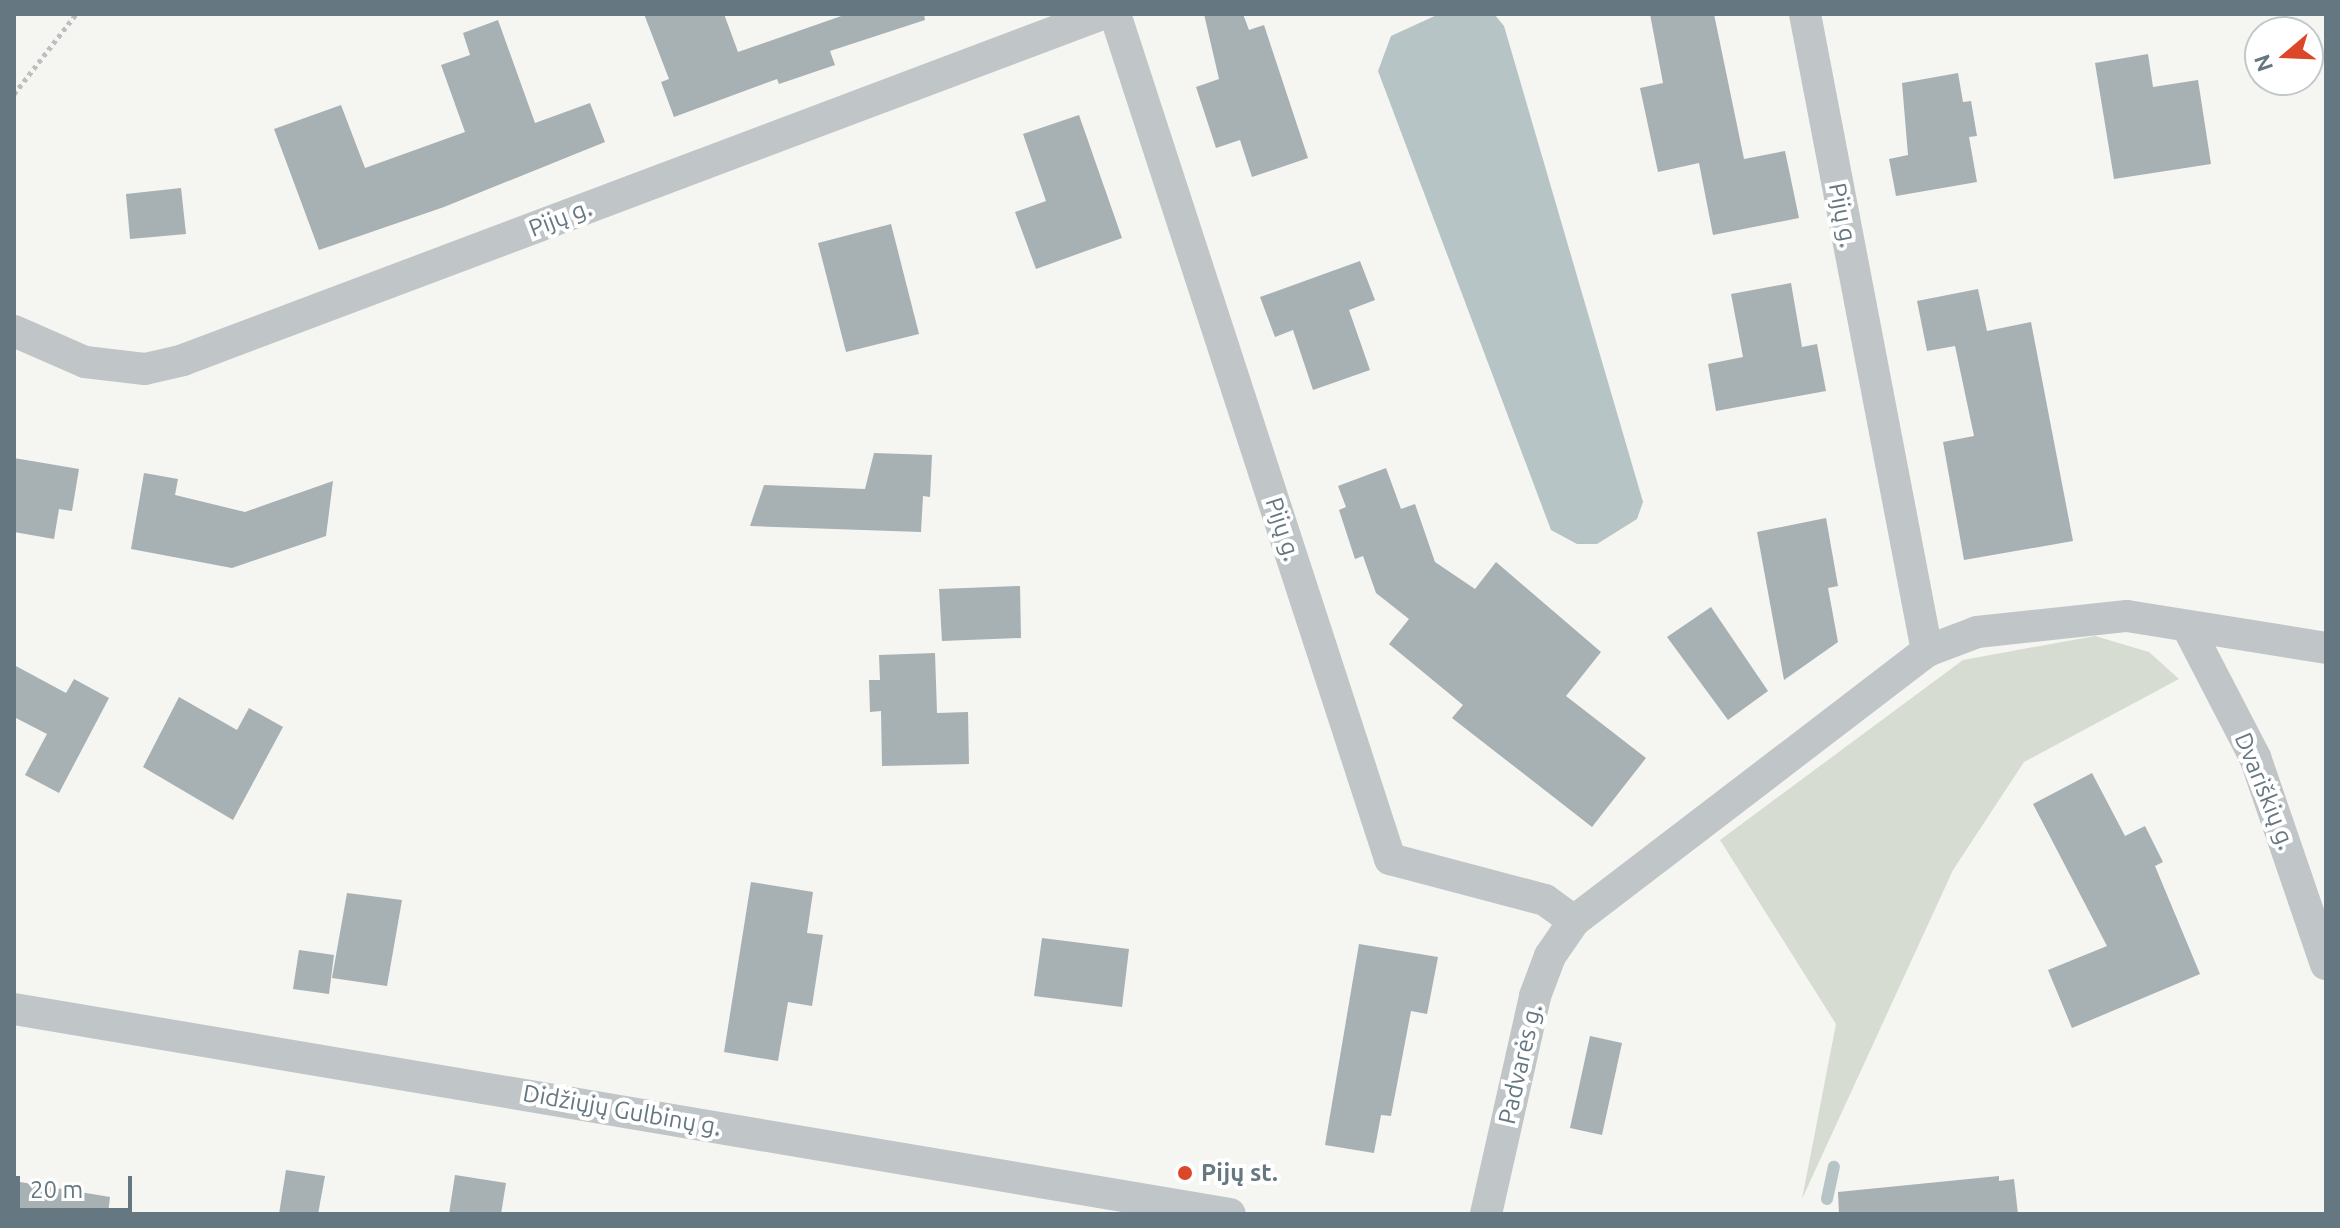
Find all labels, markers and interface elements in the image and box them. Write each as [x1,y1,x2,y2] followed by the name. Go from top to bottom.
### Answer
[2244,16,2324,96] north arrow
[2248,51,2277,75] text: N
[1823,180,1863,250] street label: Pijų g.
[525,193,595,243] street label: Pijų g.
[1259,494,1307,564] street label: Pijų g.
[2229,729,2301,853] street label: Dvariškių g.
[1492,1001,1548,1127] street label: Padvarės g.
[521,1078,723,1142] street label: Didžiųjų Gulbinų g.
[1201,1159,1278,1187] place label: Pijų st.
[20,1160,136,1210] scale bar
[1176,1164,1194,1182] marker: Pijų st.
[30,1176,83,1203] text: 20 m

